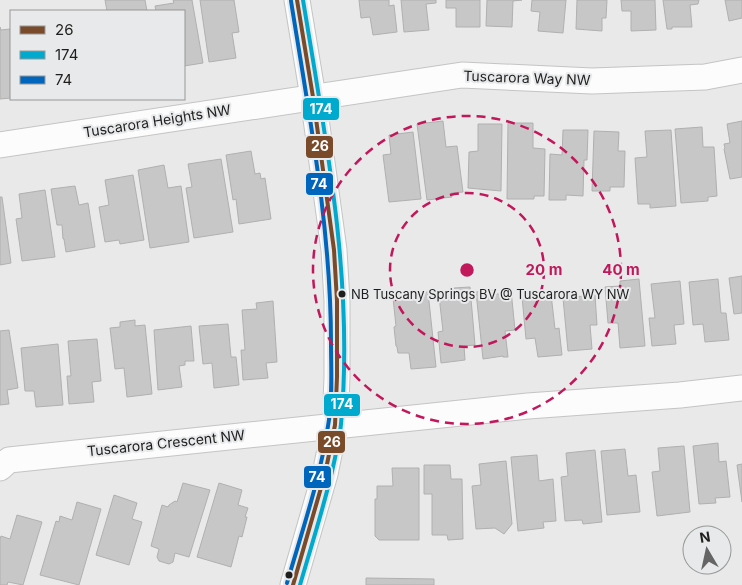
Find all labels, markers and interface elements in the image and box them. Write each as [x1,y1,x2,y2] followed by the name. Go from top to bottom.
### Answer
[10,10,185,100] legend
[55,20,73,39] text: 26
[55,45,78,64] text: 174
[463,67,591,88] street label: Tuscarora Way NW
[55,70,72,89] text: 74
[302,97,340,121] line badge: 174
[82,100,232,141] street label: Tuscarora Heights NW
[310,100,332,117] text: 174
[305,135,334,159] line badge: 26
[311,137,329,154] text: 26
[305,172,334,196] line badge: 74
[311,175,327,192] text: 74
[526,260,562,279] text: 20 m
[602,260,640,279] text: 40 m
[458,261,476,279] centre of rings
[351,286,630,302] place label: NB Tuscany Springs BV @ Tuscarora WY NW
[337,289,347,299] marker: NB Tuscany Springs BV @ Tuscarora WY NW
[323,393,361,417] line badge: 174
[331,395,353,412] text: 174
[86,426,246,459] street label: Tuscarora Crescent NW
[317,430,346,454] line badge: 26
[323,433,341,450] text: 26
[303,465,332,489] line badge: 74
[309,468,325,485] text: 74
[682,525,732,575] north arrow
[698,527,711,546] text: N
[284,570,294,580] unlabelled marker

